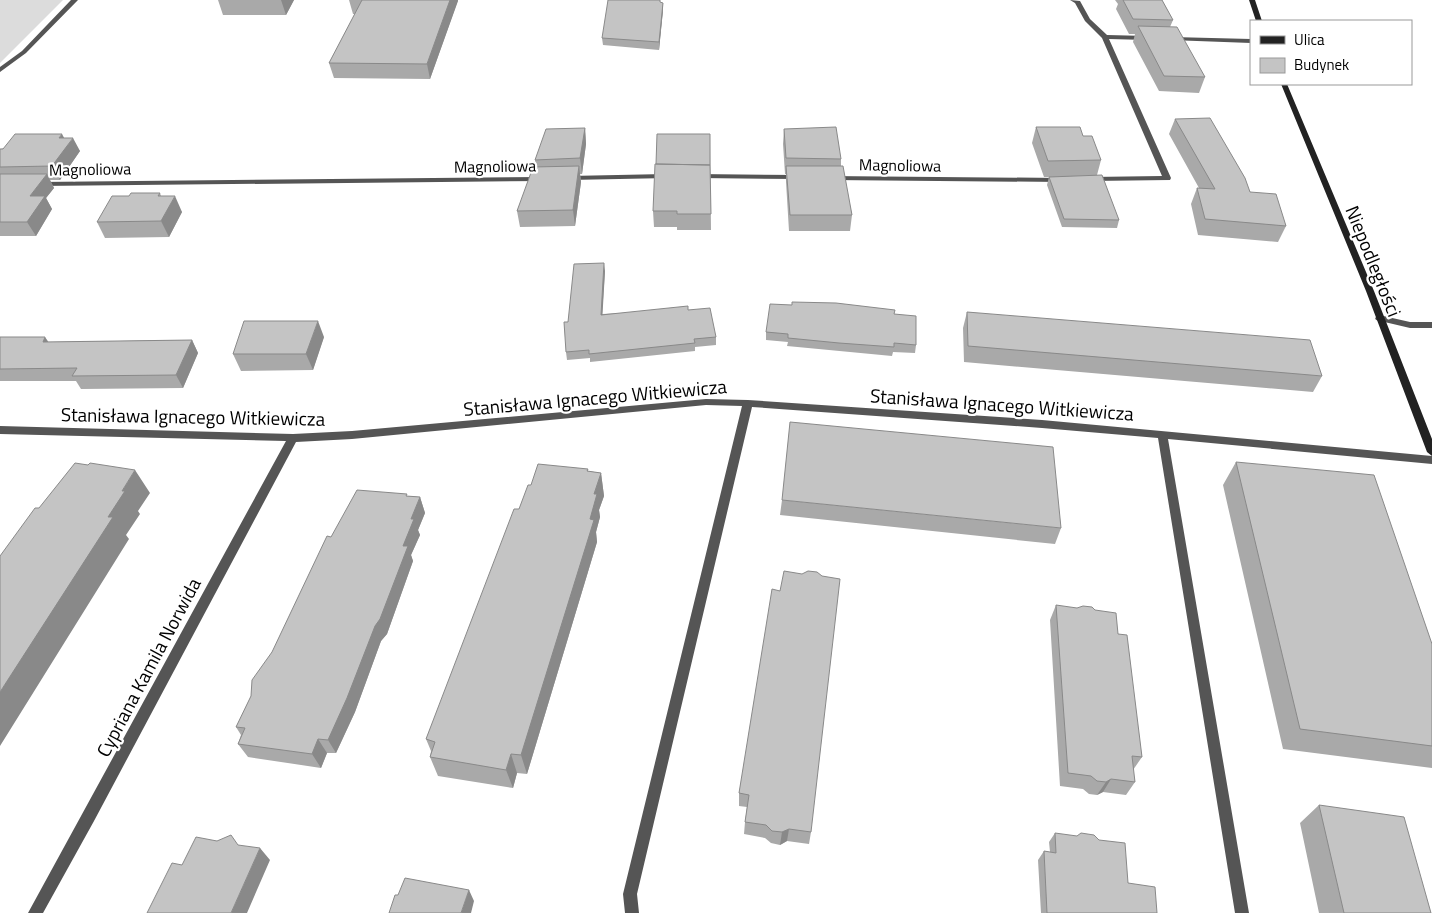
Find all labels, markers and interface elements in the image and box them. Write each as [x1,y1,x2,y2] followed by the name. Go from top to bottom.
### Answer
[1250,20,1412,85] legend
[1294,28,1325,51] text: Ulica
[1294,53,1349,76] text: Budynek
[859,152,941,178] street label: Magnoliowa
[454,153,536,179] street label: Magnoliowa
[49,156,131,182] street label: Magnoliowa
[1339,201,1409,321] street label: Niepodległości
[462,371,728,423] street label: Stanisława Ignacego Witkiewicza
[869,380,1135,428] street label: Stanisława Ignacego Witkiewicza
[61,399,326,433] street label: Stanisława Ignacego Witkiewicza
[88,572,208,762] street label: Cypriana Kamila Norwida

